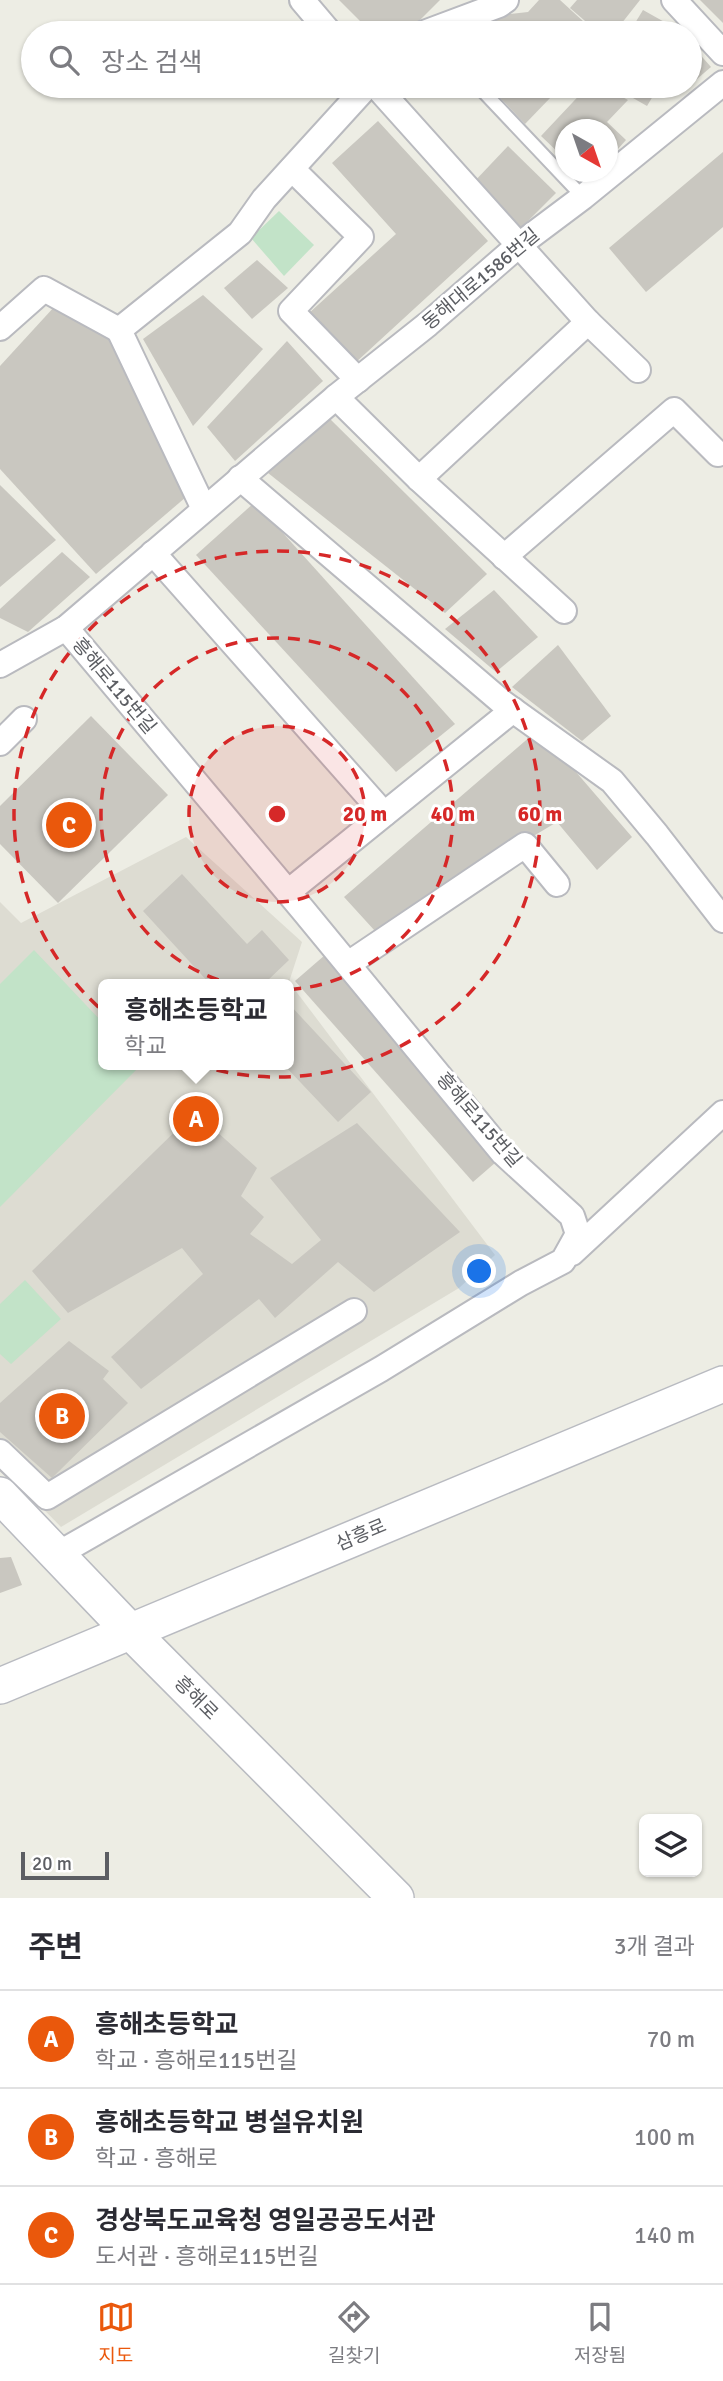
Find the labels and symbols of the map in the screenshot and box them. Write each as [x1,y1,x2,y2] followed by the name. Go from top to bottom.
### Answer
[555,119,618,182] north arrow
[417,223,545,335] street label: 동해대로1586번길
[67,633,161,739] street label: 흥해로115번길
[46,799,92,851] pin: C
[343,801,387,827] text: 20 m
[431,801,475,827] text: 40 m
[518,801,562,827] text: 60 m
[265,802,289,826] centre of rings
[431,1068,527,1172] street label: 흥해로115번길
[173,1093,219,1145] pin: A
[462,1254,496,1288] your location
[39,1390,85,1442] pin: B
[332,1514,390,1556] street label: 삼흥로
[169,1671,223,1725] street label: 흥해로
[21,1849,108,1881] scale bar

